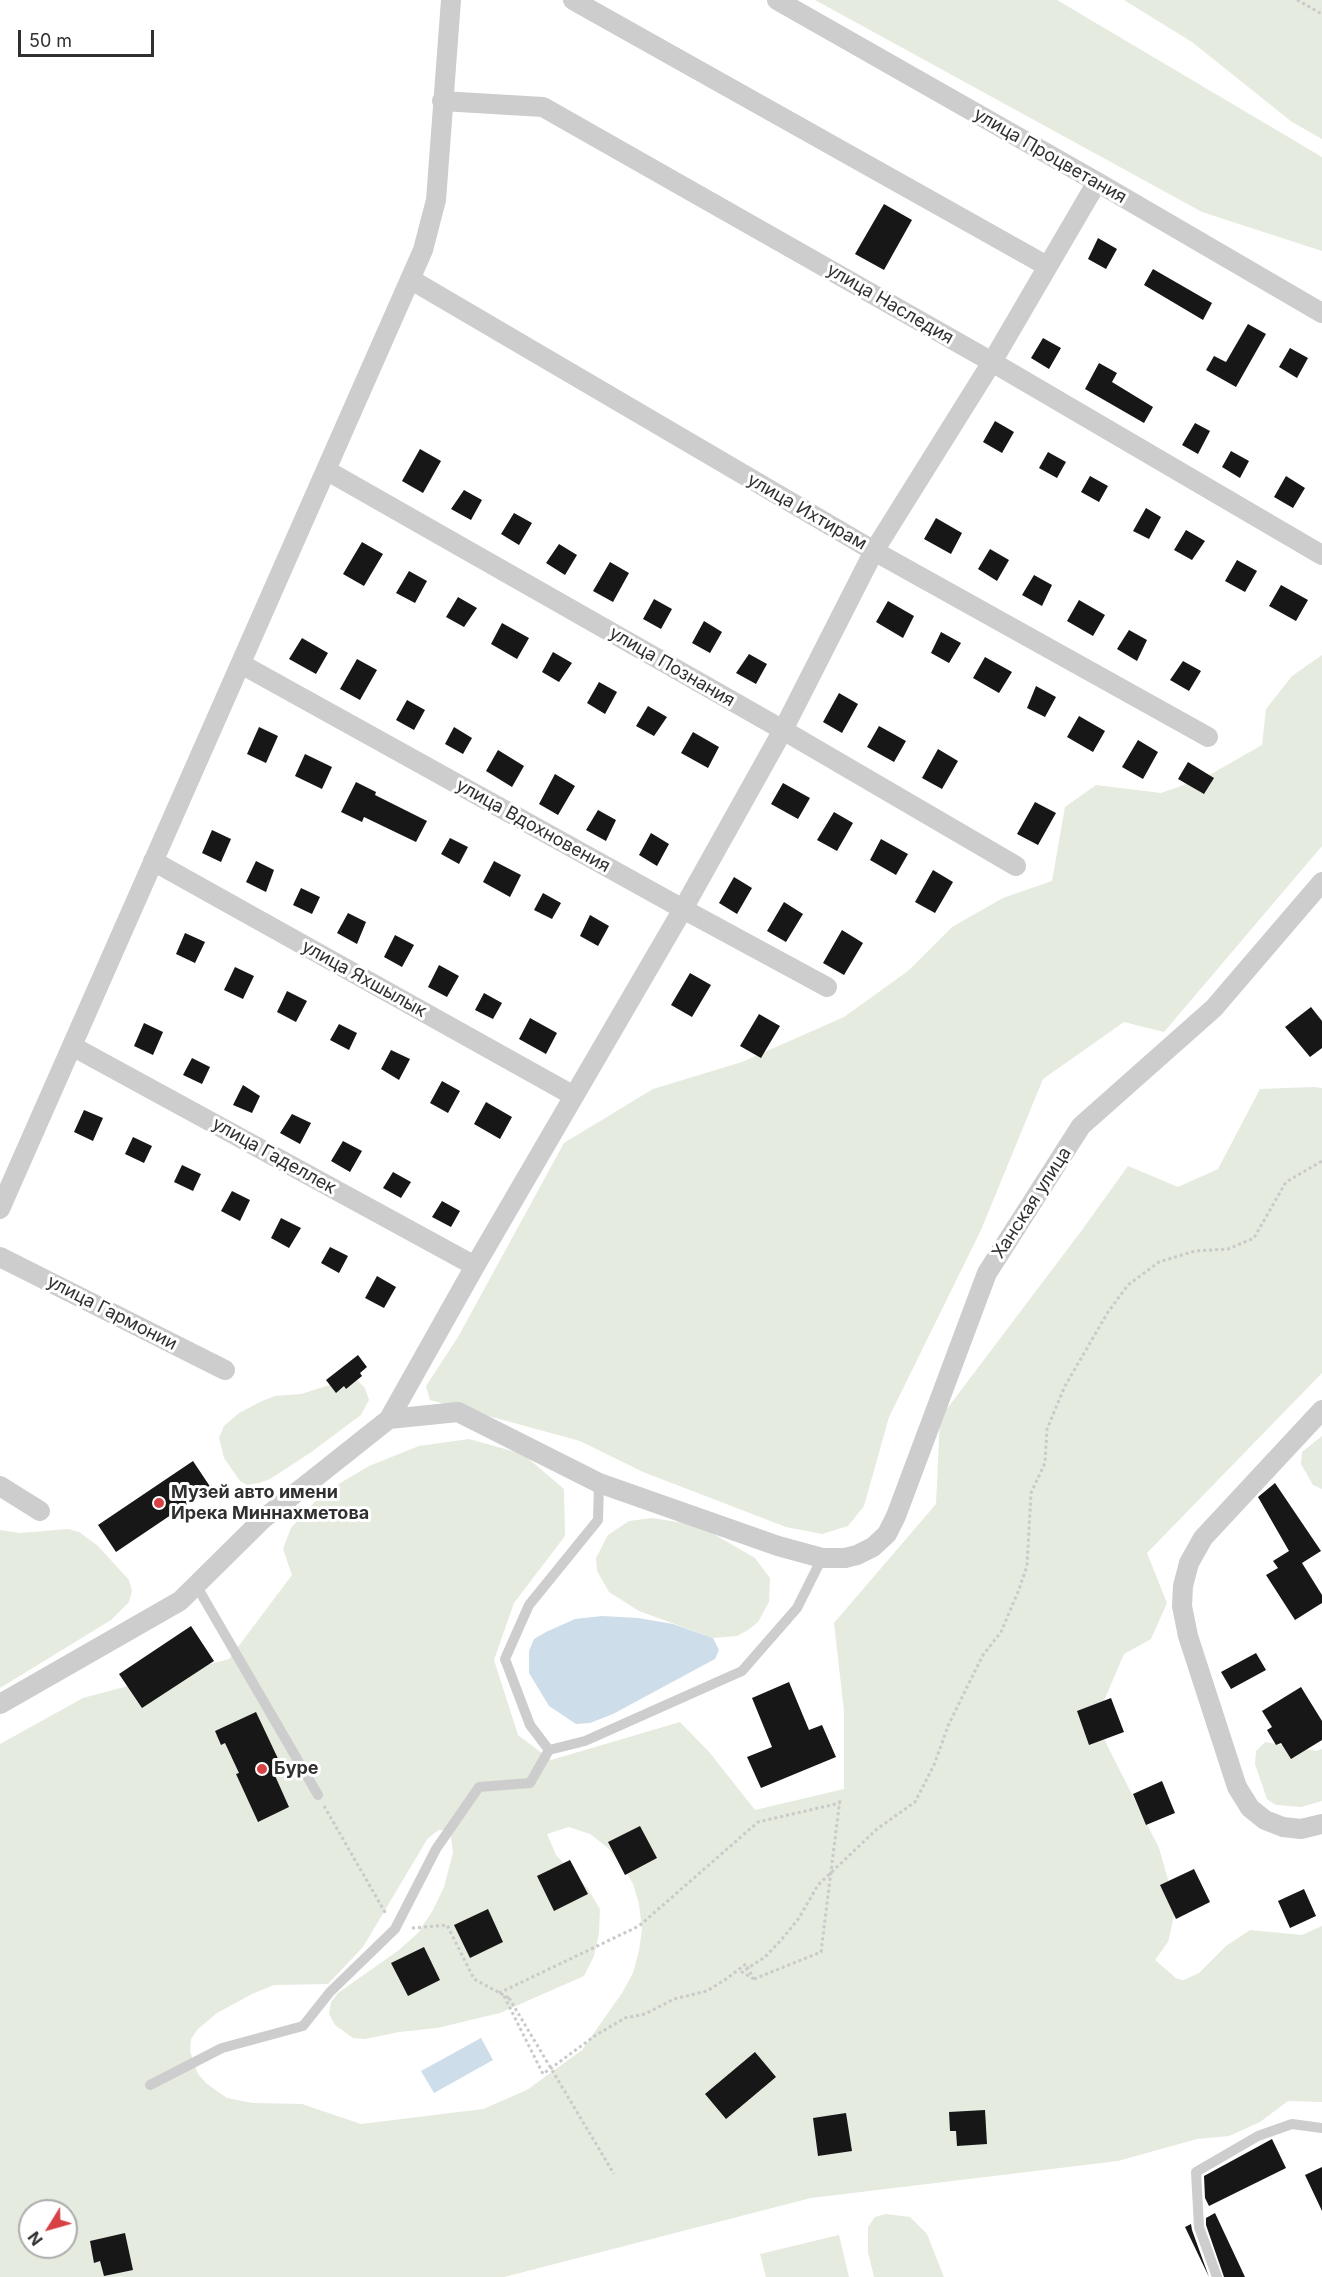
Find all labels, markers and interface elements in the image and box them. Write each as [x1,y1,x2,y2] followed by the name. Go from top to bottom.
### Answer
[21,18,158,56] scale bar
[29,30,72,51] text: 50 m
[970,104,1130,208] street label: улица Процветания
[823,259,957,349] street label: улица Наследия
[743,469,871,555] street label: улица Ихтирам
[605,622,739,712] street label: улица Познания
[452,775,614,877] street label: улица Вдохновения
[298,936,430,1022] street label: улица Яхшылык
[208,1113,340,1199] street label: улица Гаделлек
[988,1143,1076,1263] street label: Ханская улица
[43,1271,181,1355] street label: улица Гармонии
[171,1482,369,1524] place label: Музей авто имени Ирека Миннахметова
[152,1496,166,1510] marker: Музей авто имени Ирека Миннахметова
[274,1758,319,1780] place label: Буре
[255,1762,269,1776] marker: Буре
[18,2199,78,2259] north arrow
[24,2228,47,2250] text: N

